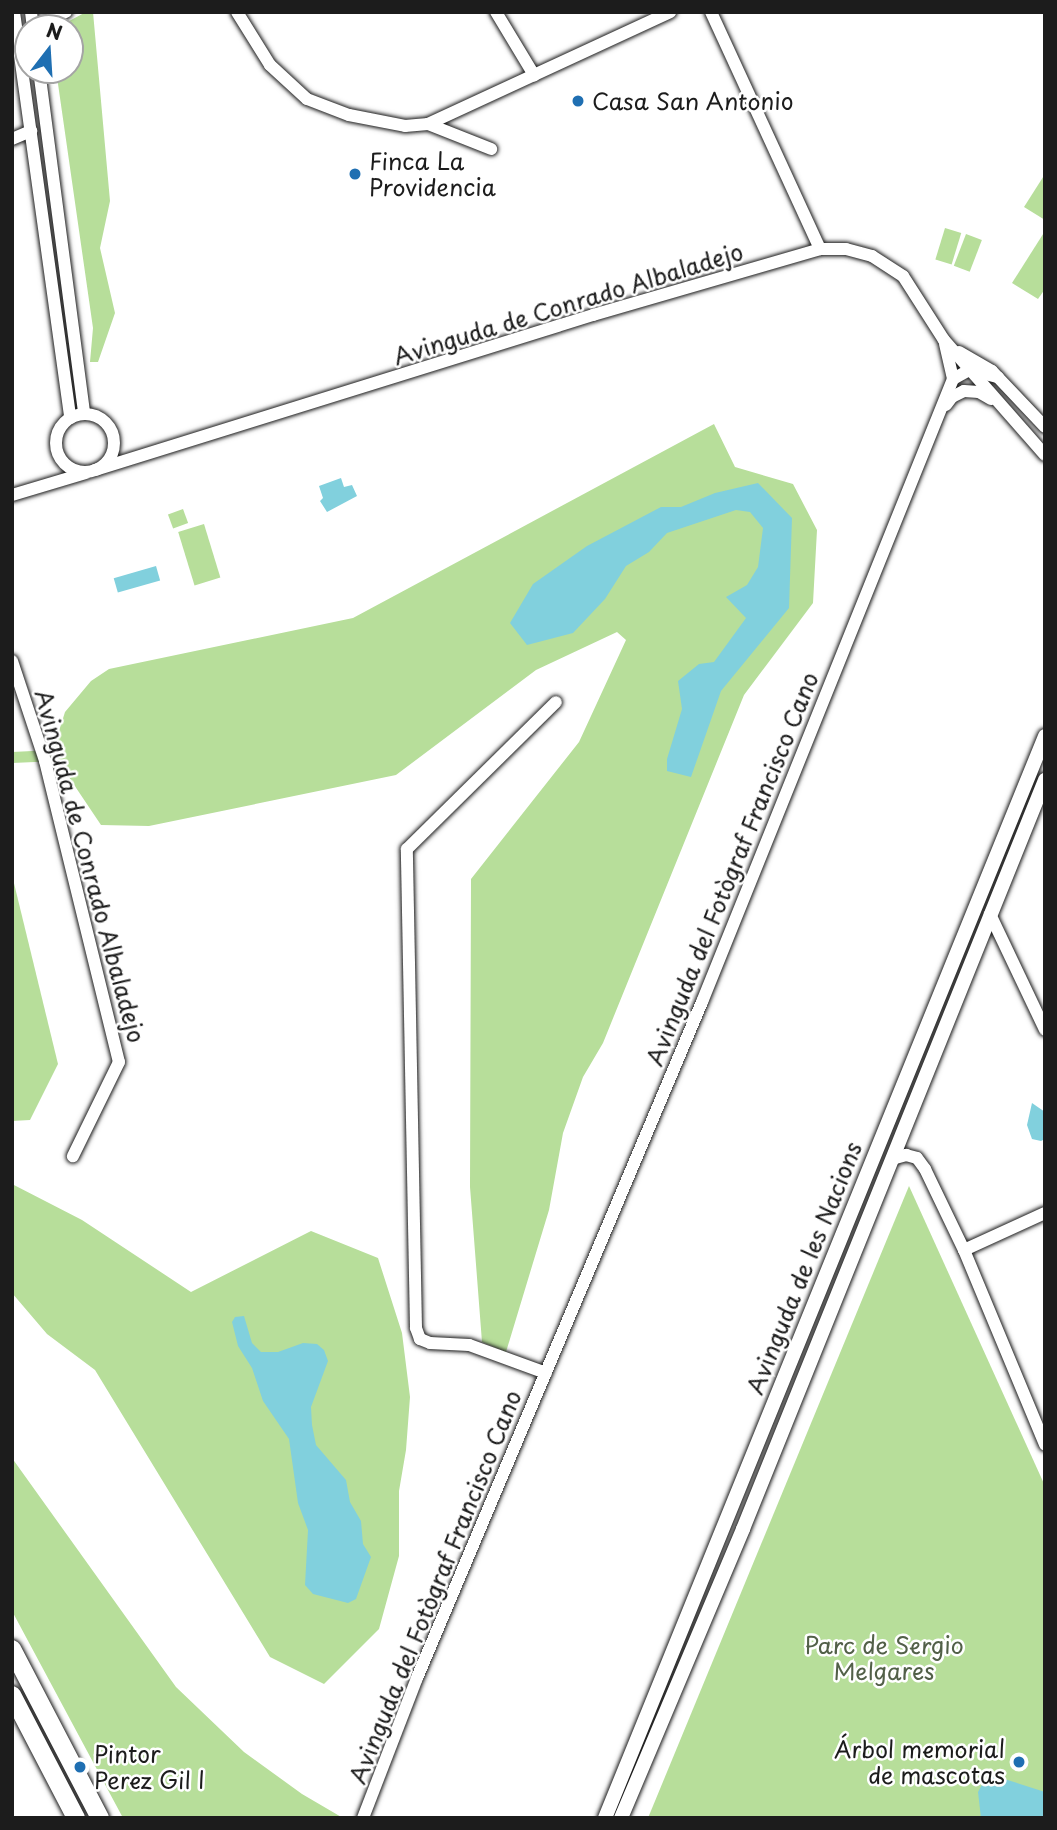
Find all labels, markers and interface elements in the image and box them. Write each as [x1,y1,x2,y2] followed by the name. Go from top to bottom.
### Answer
[14,14,84,84] north arrow
[43,15,66,46] text: N
[592,87,793,115] place label: Casa San Antonio
[570,93,586,109] marker: Casa San Antonio
[369,147,496,201] place label: Finca La Providencia
[347,166,363,182] marker: Finca La Providencia
[390,238,746,370] street label: Avinguda de Conrado Albaladejo
[640,667,824,1071] street label: Avinguda del Fotògraf Francisco Cano
[30,687,150,1045] street label: Avinguda de Conrado Albaladejo
[741,1138,867,1398] street label: Avinguda de les Nacions
[343,1385,527,1789] street label: Avinguda del Fotògraf Francisco Cano
[804,1631,964,1685] park label: Parc de Sergio Melgares
[832,1735,1005,1789] place label: Árbol memorial de mascotas
[94,1740,207,1794] place label: Pintor Perez Gil I
[1011,1754,1027,1770] marker: Árbol memorial de mascotas
[72,1759,88,1775] marker: Pintor Perez Gil I

